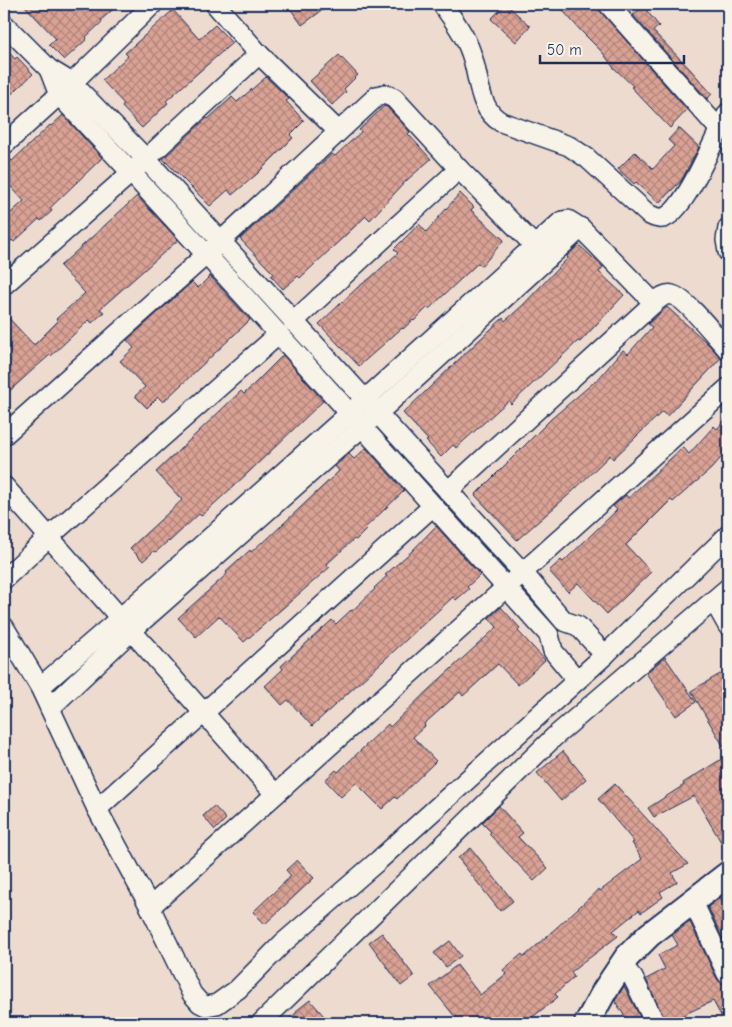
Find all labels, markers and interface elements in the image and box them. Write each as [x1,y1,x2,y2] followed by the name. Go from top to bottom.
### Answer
[540,32,683,64] scale bar
[547,41,582,59] text: 50 m

